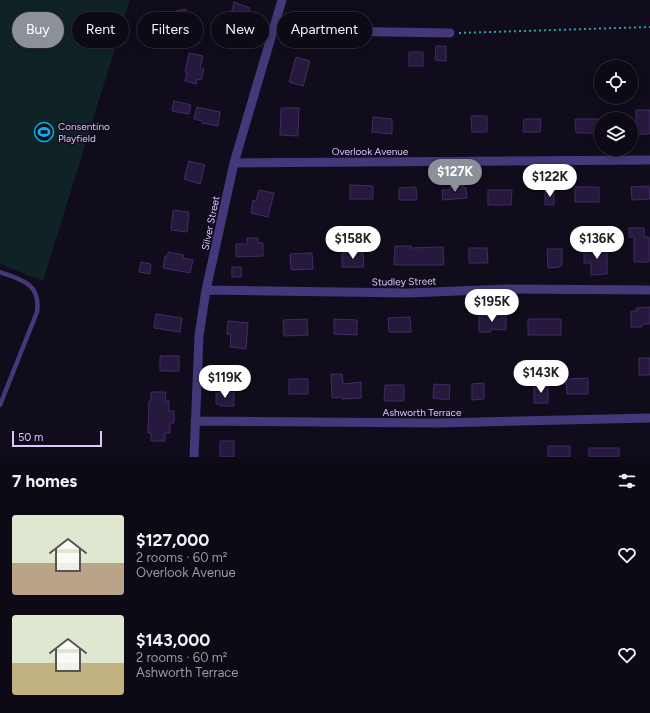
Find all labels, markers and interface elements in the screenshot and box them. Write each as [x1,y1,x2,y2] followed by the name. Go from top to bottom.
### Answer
[12,12,64,48] chip: Buy
[72,12,129,48] chip: Rent
[137,12,203,48] chip: Filters
[211,12,269,48] chip: New
[277,12,372,48] chip: Apartment
[594,60,638,156] map controls
[594,60,638,104] button: locate
[594,112,638,156] button: layers
[58,120,110,145] place label: Consentino Playfield
[33,121,55,143] sports icon: Consentino Playfield
[332,145,409,158] street label: Overlook Avenue
[427,159,483,193] pin: $127K
[437,164,473,179] text: $127K
[522,164,578,198] pin: $122K
[532,169,568,184] text: $122K
[198,195,223,251] street label: Silver Street
[325,226,381,260] pin: $158K
[569,226,625,260] pin: $136K
[335,231,371,246] text: $158K
[579,231,615,246] text: $136K
[372,274,437,289] street label: Studley Street
[464,289,520,323] pin: $195K
[474,294,510,309] text: $195K
[513,360,569,394] pin: $143K
[197,365,253,399] pin: $119K
[523,365,559,380] text: $143K
[208,370,242,385] text: $119K
[383,406,462,419] street label: Ashworth Terrace
[12,429,102,448] scale bar
[18,431,43,444] text: 50 m
[616,470,638,492] icon: filters
[12,471,77,491] text: 7 homes
[136,530,209,550] text: $127,000
[44,531,92,579] icon: home
[616,544,638,566] icon: heart
[136,550,227,565] text: 2 rooms · 60 m²
[136,565,236,580] text: Overlook Avenue
[136,630,210,650] text: $143,000
[44,631,92,679] icon: home
[616,644,638,666] icon: heart
[136,650,227,665] text: 2 rooms · 60 m²
[136,665,238,680] text: Ashworth Terrace

